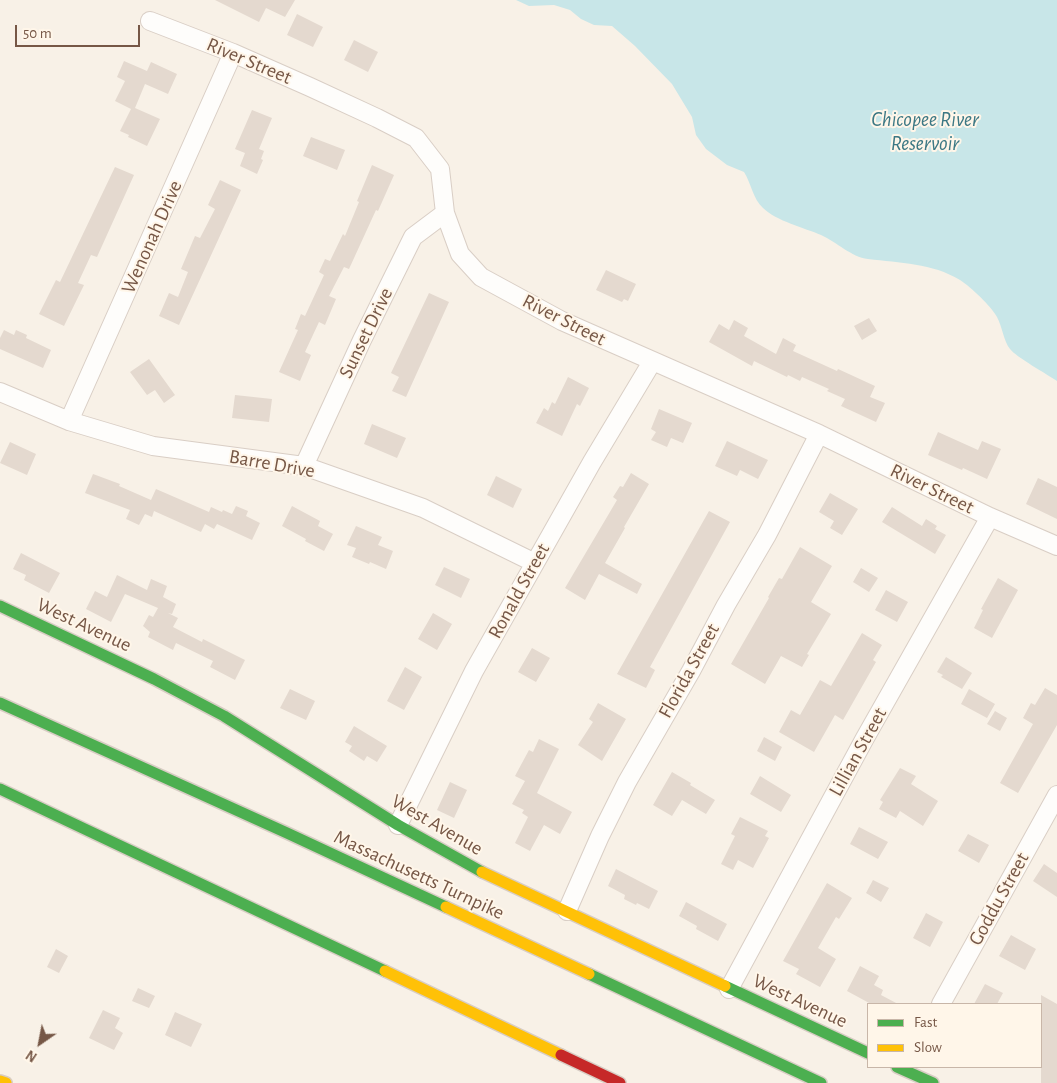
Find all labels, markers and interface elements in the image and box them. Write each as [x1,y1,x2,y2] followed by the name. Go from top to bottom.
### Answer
[18,15,142,47] scale bar
[23,26,52,41] text: 50 m
[203,32,295,90] street label: River Street
[871,107,979,157] water label: Chicopee River Reservoir
[116,177,188,297] street label: Wenonah Drive
[334,284,398,382] street label: Sunset Drive
[518,289,610,351] street label: River Street
[227,445,317,483] street label: Barre Drive
[886,458,978,520] street label: River Street
[483,539,555,643] street label: Ronald Street
[33,593,135,657] street label: West Avenue
[653,619,725,723] street label: Florida Street
[824,703,892,801] street label: Lillian Street
[387,789,487,861] street label: West Avenue
[330,825,508,925] street label: Massachusetts Turnpike
[964,848,1034,950] street label: Goddu Street
[749,969,851,1033] street label: West Avenue
[867,1003,1042,1068] legend
[914,1015,937,1030] text: Fast
[15,1018,65,1068] north arrow
[914,1040,942,1055] text: Slow
[24,1047,40,1064] text: N

